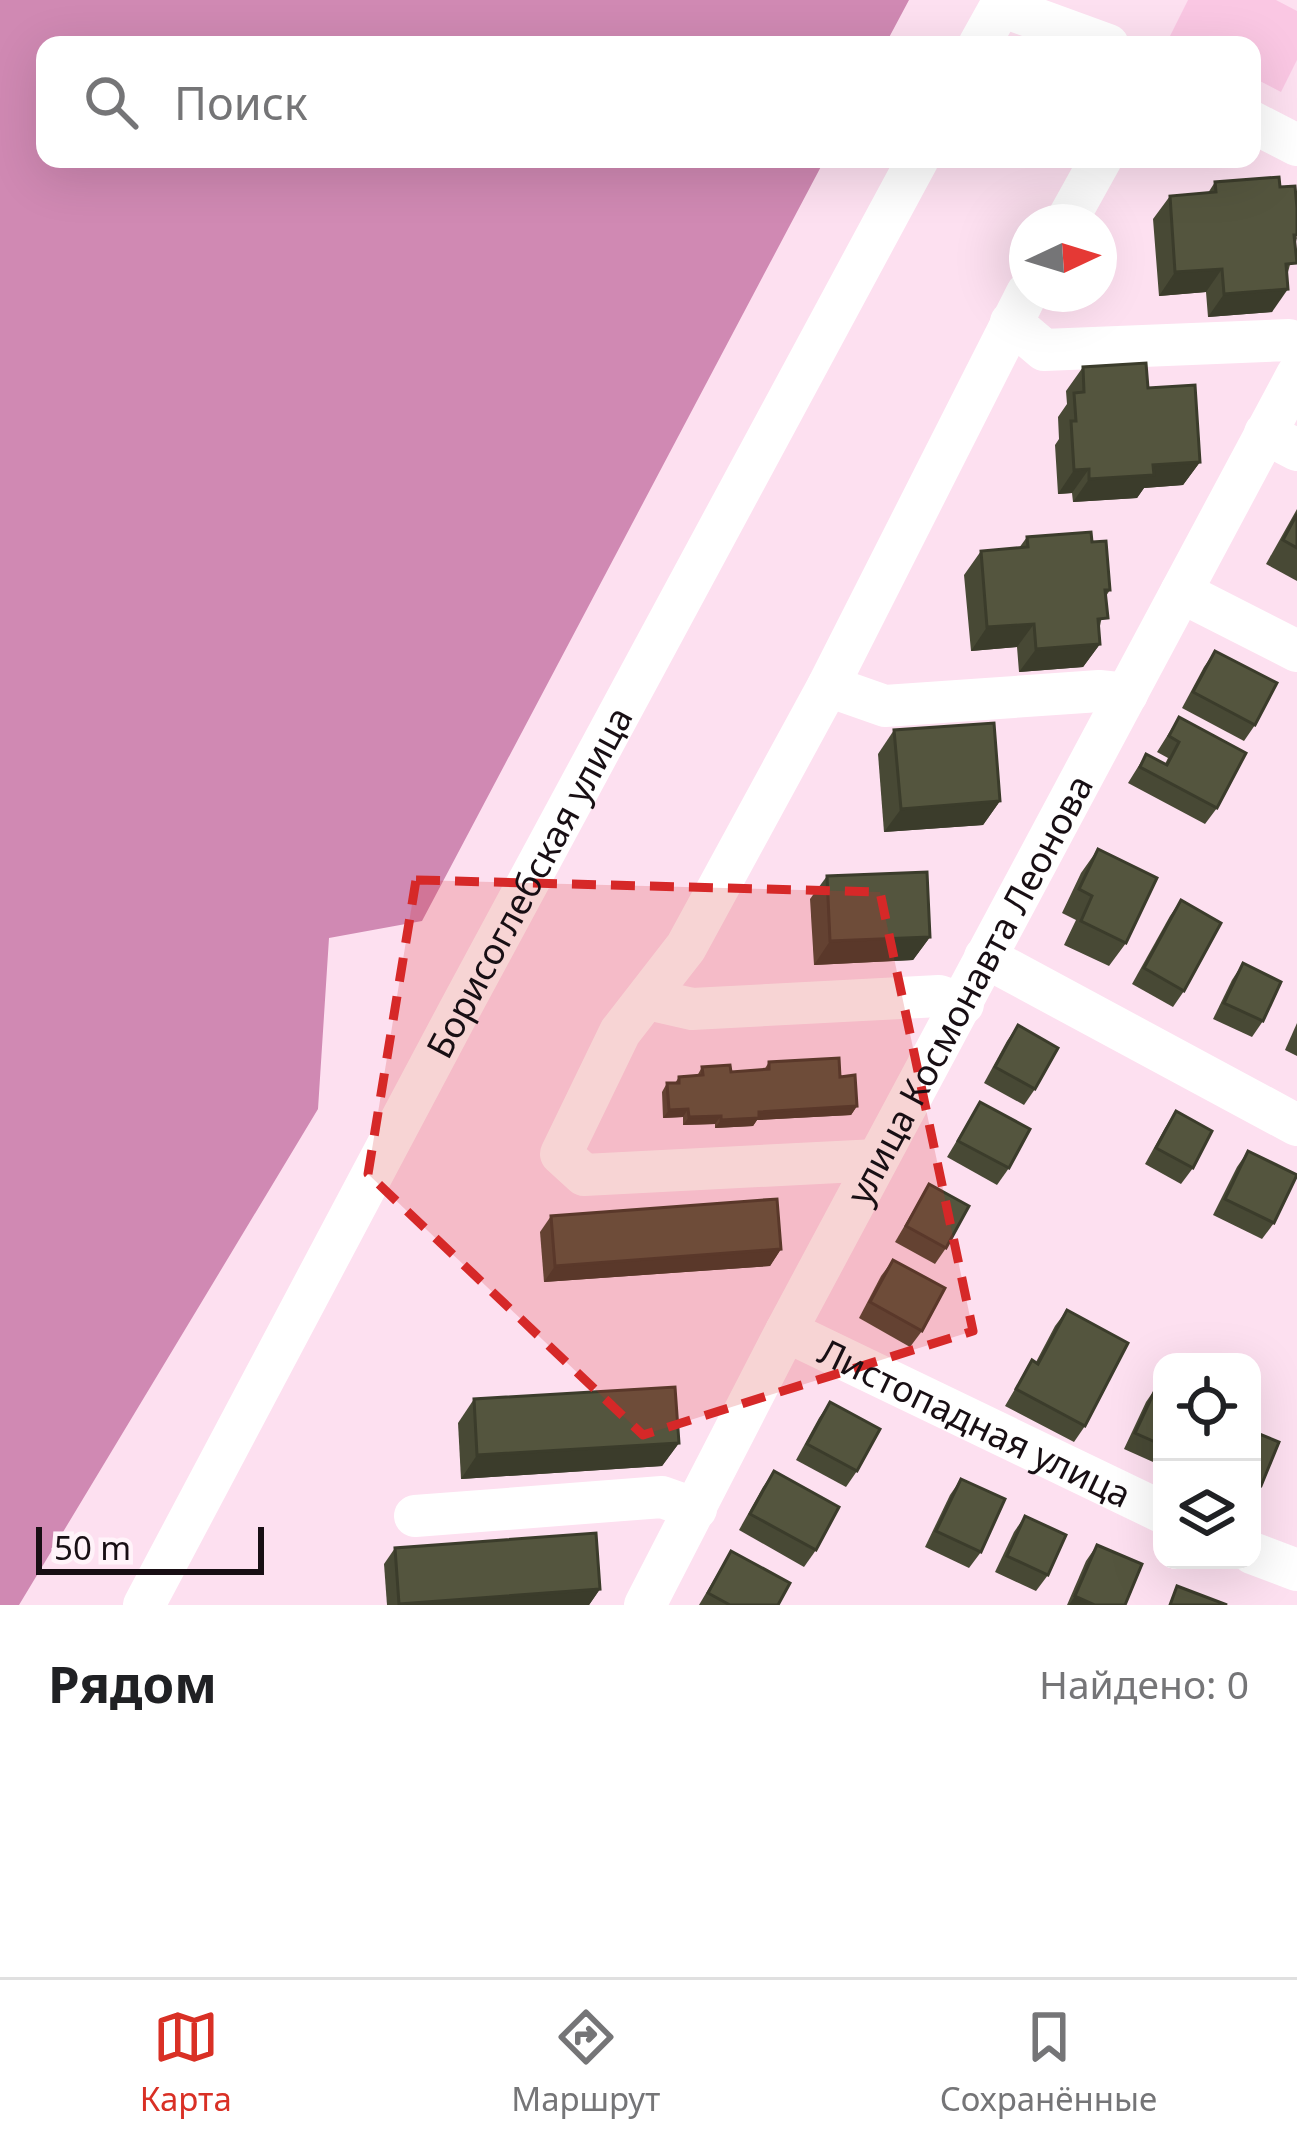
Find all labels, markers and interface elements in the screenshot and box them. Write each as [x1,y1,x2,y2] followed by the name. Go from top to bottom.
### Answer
[36,36,1261,168] search box
[78,69,144,135] icon: search
[174,72,308,133] text: Поиск
[1009,204,1117,312] north arrow
[414,698,643,1066] street label: Борисоглебская улица
[834,766,1104,1212] street label: улица Космонавта Леонова
[811,1326,1140,1518] street label: Листопадная улица
[1153,1353,1261,1569] map controls
[1153,1353,1261,1461] button: locate
[1153,1461,1261,1569] button: layers
[36,1521,264,1574] scale bar
[54,1525,131,1570] text: 50 m
[48,1648,217,1718] text: Рядом
[1039,1657,1249,1710] text: Найдено: 0
[140,2004,232,2121] tab: Карта
[511,2004,660,2121] tab: Маршрут
[940,2004,1157,2121] tab: Сохранённые

